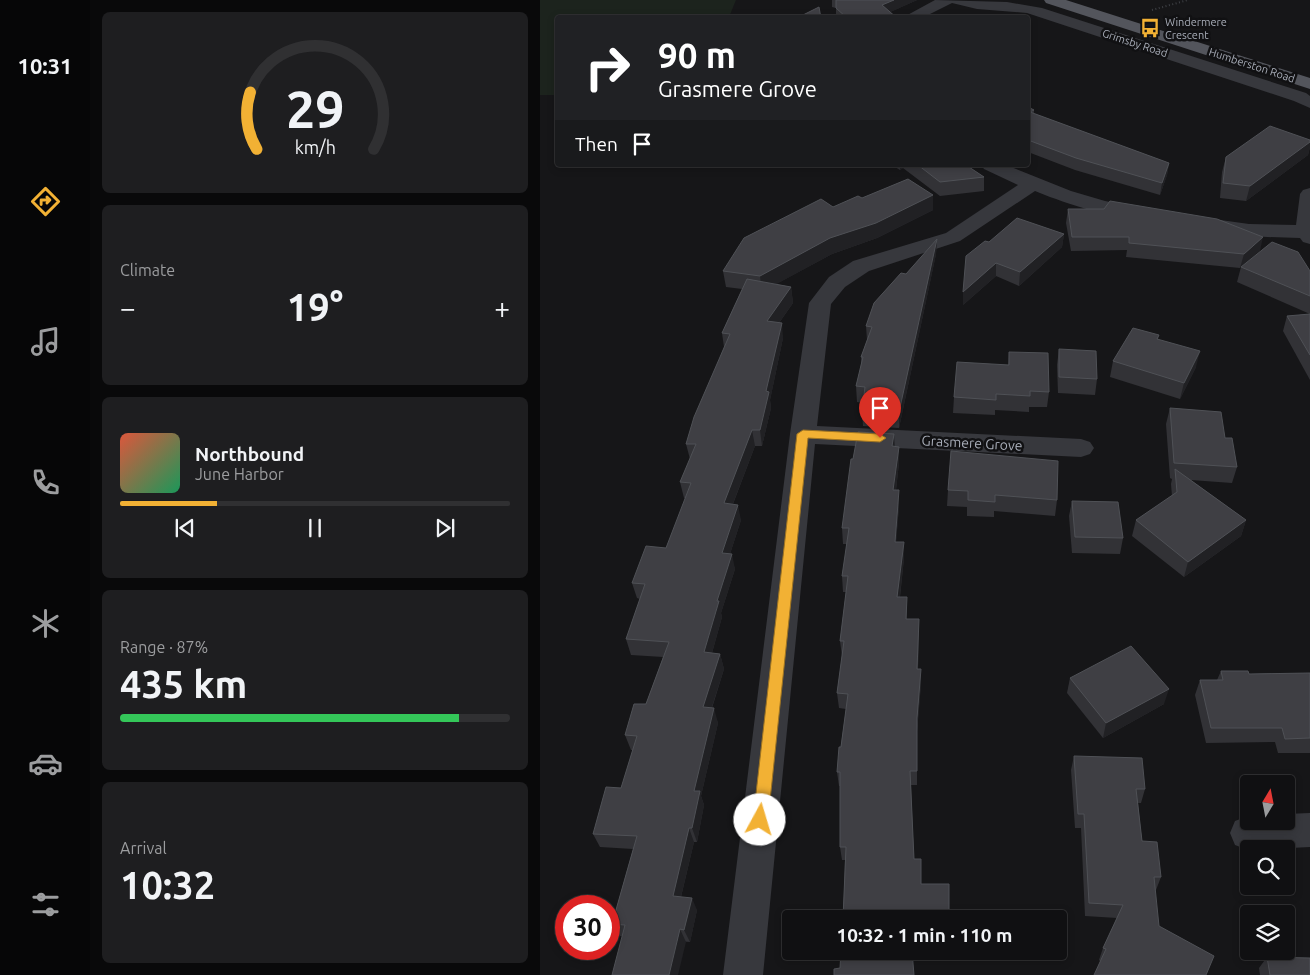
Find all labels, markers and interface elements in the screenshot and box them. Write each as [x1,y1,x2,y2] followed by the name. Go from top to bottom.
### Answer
[1165,16,1227,41] place label: Windermere Crescent
[1139,17,1161,39] bus stop icon: Windermere Crescent
[1101,27,1169,59] street label: Grimsby Road
[575,35,640,100] icon: right
[658,35,736,75] text: 90 m
[1207,45,1297,85] street label: Humberston Road
[17,53,73,78] text: 10:31
[658,76,817,101] text: Grasmere Grove
[286,80,344,138] text: 29
[628,130,656,158] icon: arrive
[575,133,618,155] text: Then
[294,137,336,157] text: km/h
[28,184,63,219] icon: directions
[120,261,175,279] text: Climate
[287,286,343,328] text: 19°
[120,292,136,323] text: −
[494,292,510,323] text: +
[28,324,63,359] icon: music
[859,387,901,438] pin
[866,394,894,422] icon: arrive
[921,432,1023,454] street label: Grasmere Grove
[195,443,304,465] text: Northbound
[28,465,63,500] icon: phone
[195,465,284,483] text: June Harbor
[171,514,199,542] icon: previous
[301,514,329,542] icon: pause
[431,514,459,542] icon: next
[28,606,63,641] icon: climate
[120,638,208,656] text: Range · 87%
[120,663,247,705] text: 435 km
[28,746,63,781] icon: car
[1240,775,1295,830] north arrow
[1240,775,1295,960] map controls
[733,793,785,845] position arrow
[120,839,167,857] text: Arrival
[1240,840,1295,895] button: search
[120,864,215,906] text: 10:32
[28,887,63,922] icon: filters
[555,895,620,960] speed limit sign: 30
[1240,905,1295,960] button: layers
[837,924,1012,946] text: 10:32 · 1 min · 110 m

